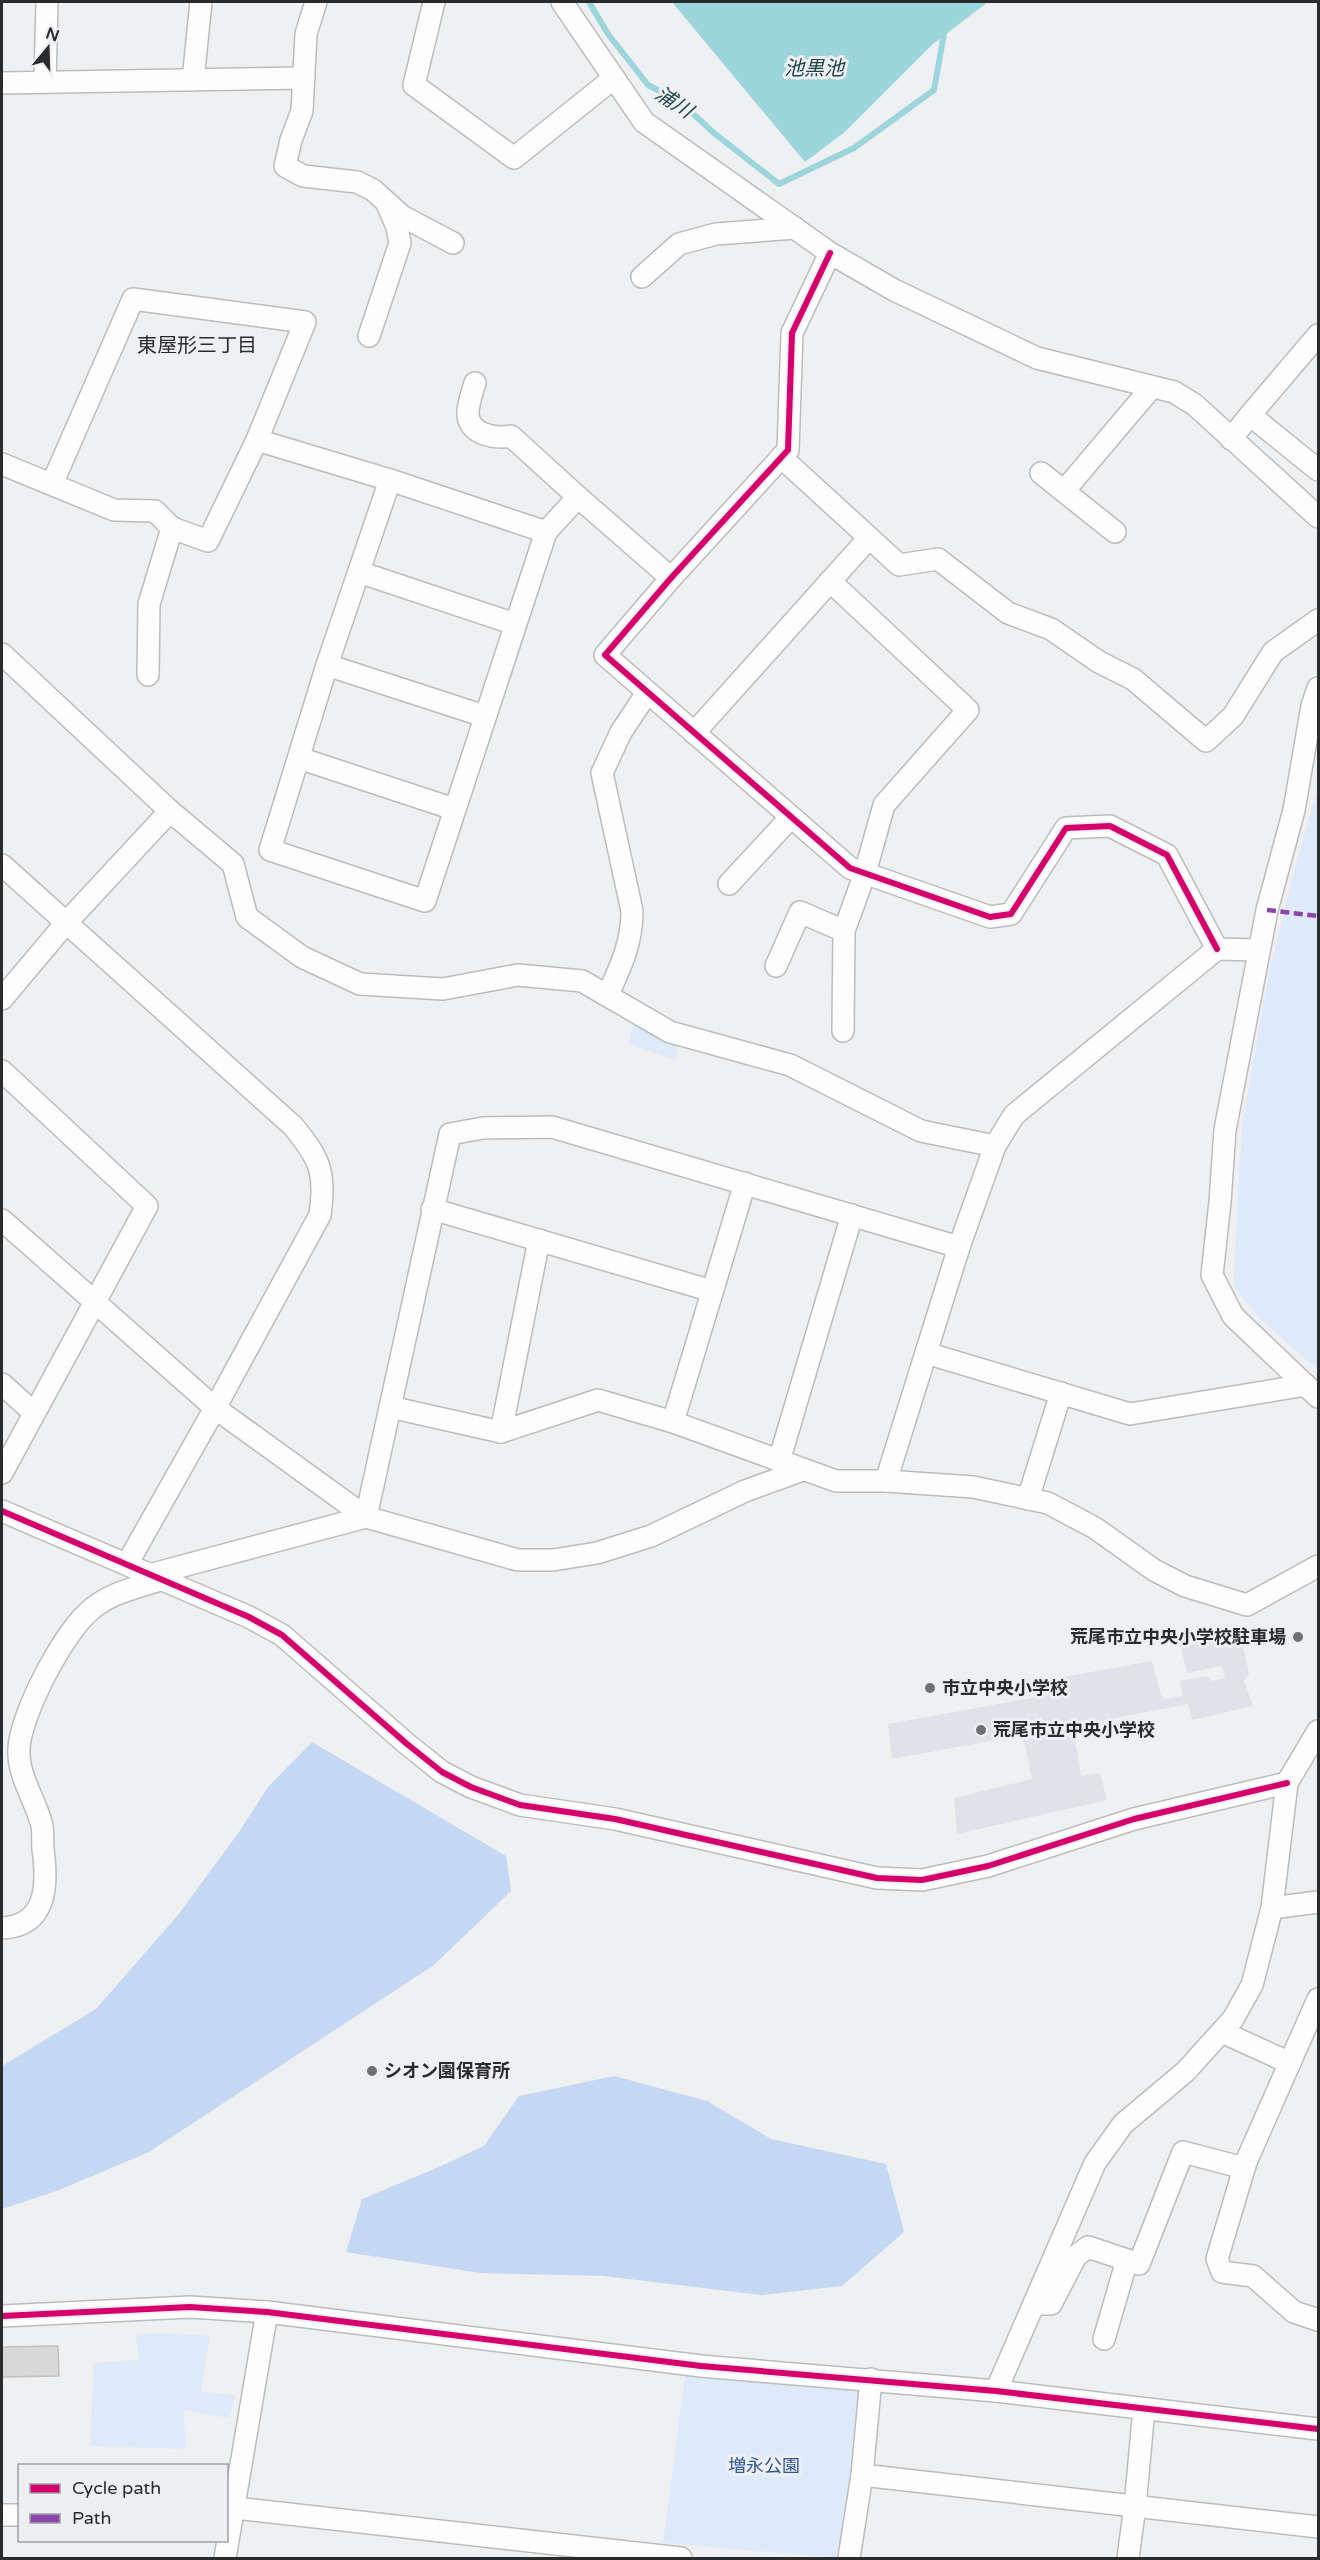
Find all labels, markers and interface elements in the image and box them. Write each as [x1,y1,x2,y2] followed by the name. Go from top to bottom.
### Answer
[18,18,78,78] north arrow
[43,23,62,46] text: N
[784,57,846,81] water label: 池黒池
[650,82,698,125] water label: 浦川
[137,334,257,358] district label: 東屋形三丁目
[1070,1626,1286,1648] place label: 荒尾市立中央小学校駐車場
[1291,1630,1305,1644] marker: 荒尾市立中央小学校駐車場
[942,1677,1068,1699] place label: 市立中央小学校
[923,1681,937,1695] marker: 市立中央小学校
[993,1719,1155,1741] place label: 荒尾市立中央小学校
[974,1723,988,1737] marker: 荒尾市立中央小学校
[384,2060,510,2082] place label: シオン園保育所
[365,2064,379,2078] marker: シオン園保育所
[728,2455,800,2477] park label: 増永公園
[18,2464,228,2542] legend
[72,2477,161,2499] text: Cycle path
[72,2507,111,2529] text: Path

